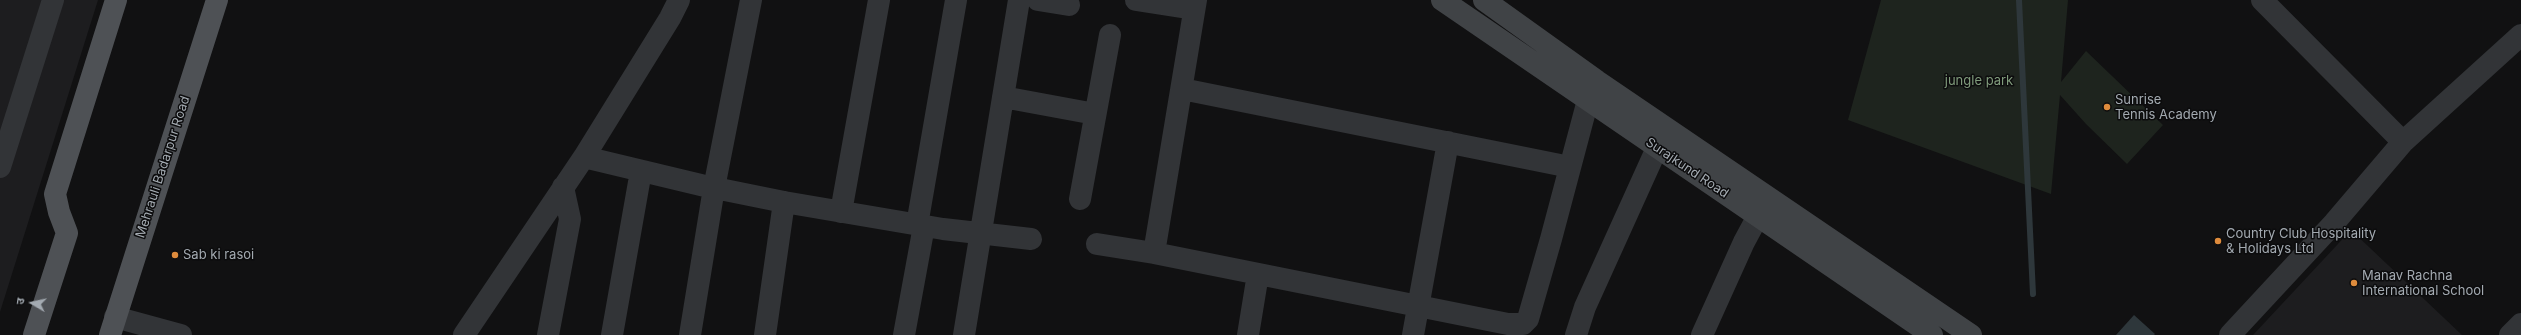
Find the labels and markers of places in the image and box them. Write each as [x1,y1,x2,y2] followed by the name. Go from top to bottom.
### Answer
[2115,92,2217,123] place label: Sunrise Tennis Academy
[2102,102,2112,112] marker: Sunrise Tennis Academy
[2226,226,2376,257] place label: Country Club Hospitality & Holidays Ltd
[2213,236,2223,246] marker: Country Club Hospitality & Holidays Ltd
[183,247,254,263] place label: Sab ki rasoi
[170,250,180,260] marker: Sab ki rasoi
[2362,268,2484,299] place label: Manav Rachna International School
[2349,278,2359,288] marker: Manav Rachna International School

